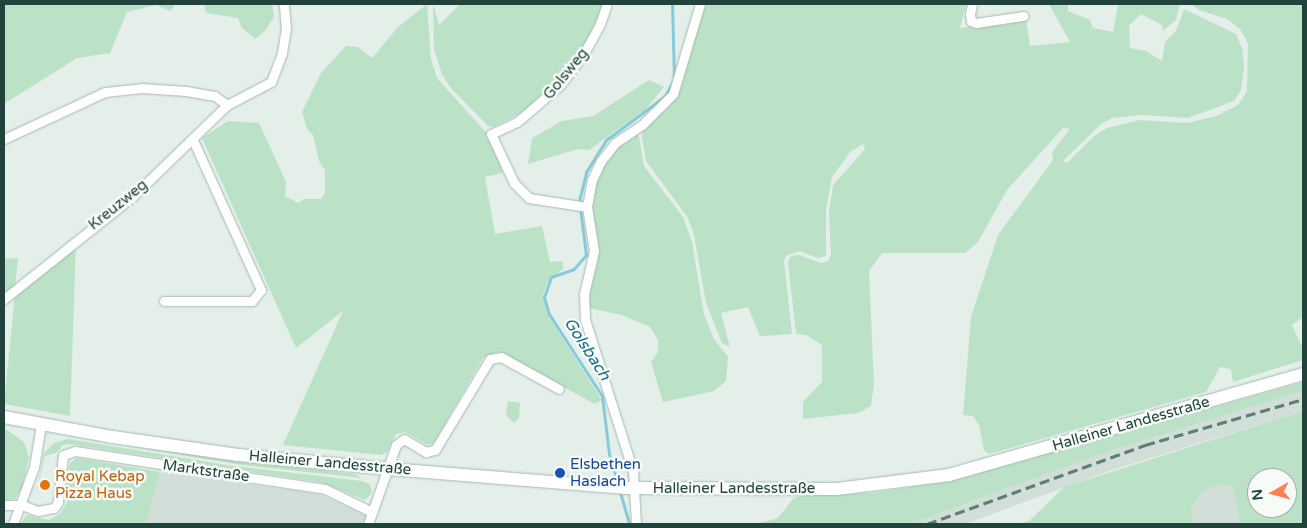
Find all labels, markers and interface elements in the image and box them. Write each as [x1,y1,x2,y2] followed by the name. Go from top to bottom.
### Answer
[540,45,592,103] street label: Golsweg
[85,176,151,234] street label: Kreuzweg
[560,314,614,384] water label: Golsbach
[1050,393,1212,455] street label: Halleiner Landesstraße
[248,447,412,479] street label: Halleiner Landesstraße
[570,455,641,490] place label: Elsbethen Haslach
[162,456,250,486] street label: Marktstraße
[55,467,145,502] place label: Royal Kebap Pizza Haus
[554,467,566,479] marker: Elsbethen Haslach
[1247,468,1297,518] north arrow
[39,479,51,491] marker: Royal Kebap Pizza Haus
[653,480,815,498] street label: Halleiner Landesstraße
[1248,488,1267,501] text: N

